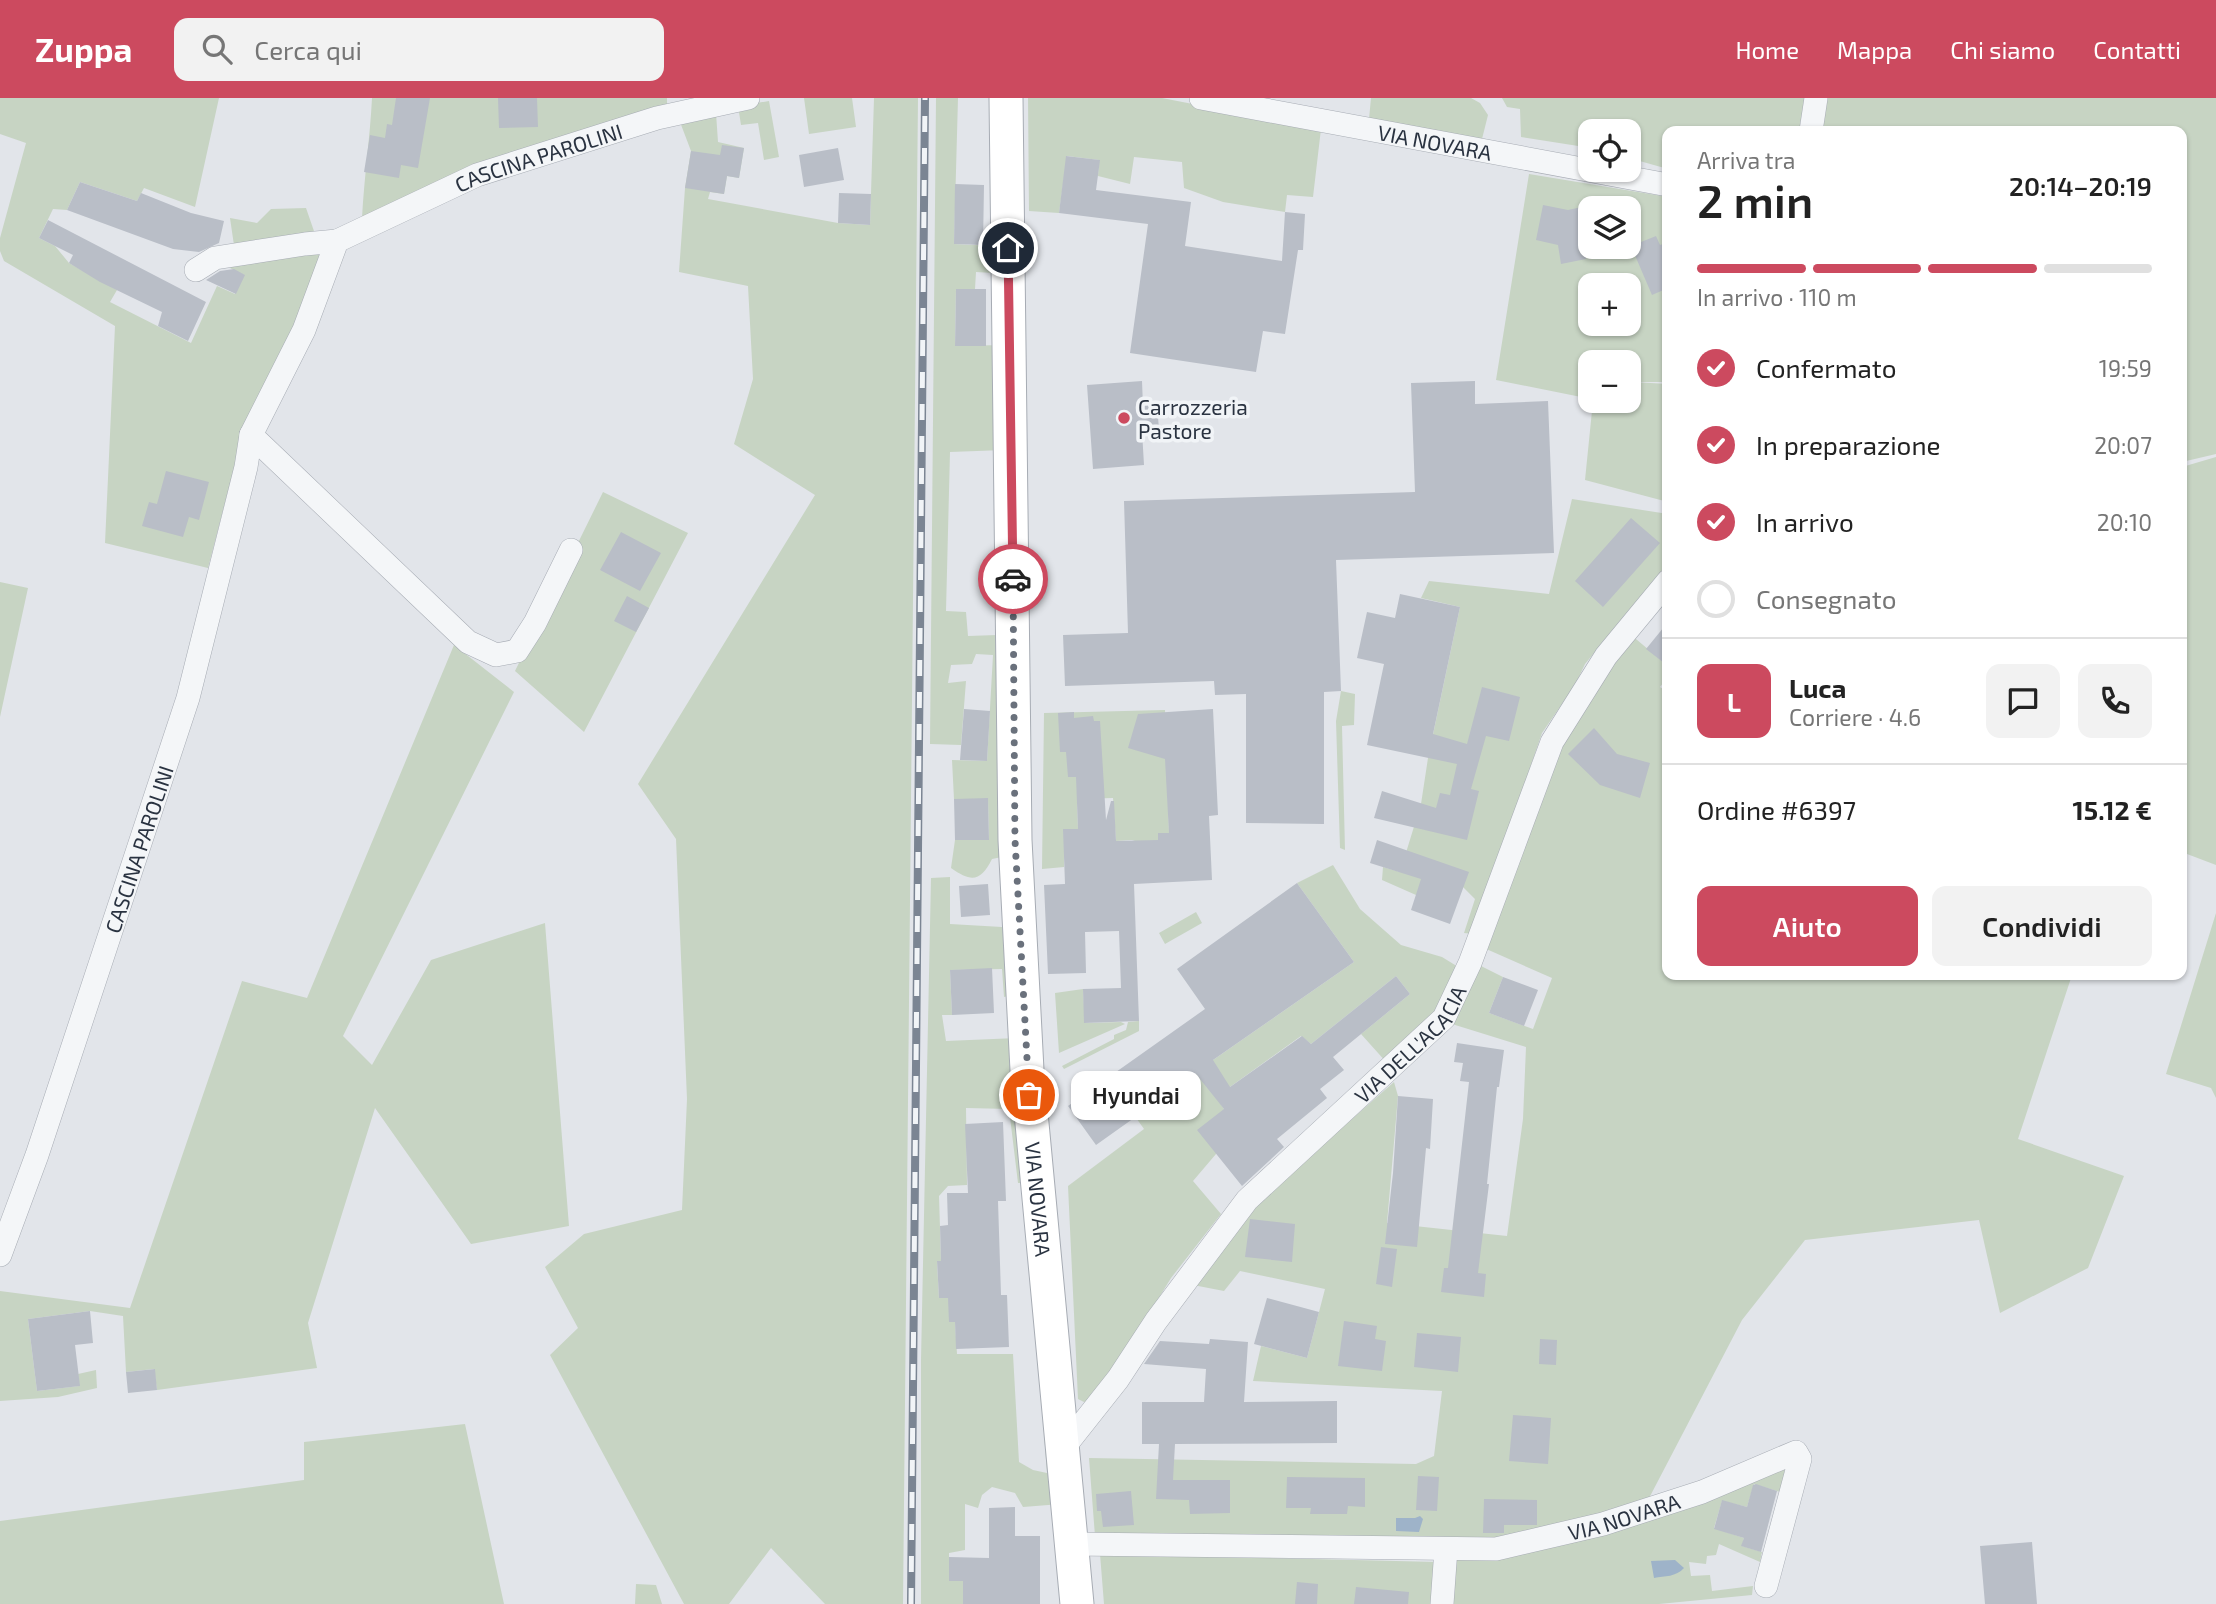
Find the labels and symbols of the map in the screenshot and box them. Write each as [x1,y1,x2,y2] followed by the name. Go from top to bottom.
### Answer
[450,117,625,196] street label: CASCINA PAROLINI
[1376,119,1494,164] street label: VIA NOVARA
[978,218,1038,278] pin
[1138,394,1248,443] place label: Carrozzeria Pastore
[1116,410,1132,426] marker: Carrozzeria Pastore
[978,544,1048,614] courier
[99,762,177,936] street label: CASCINA PAROLINI
[1349,981,1470,1108] street label: VIA DELL'ACACIA
[999,1065,1059,1125] pin
[1071,1070,1200,1119] callout: Hyundai
[1021,1140,1057,1258] street label: VIA NOVARA
[1565,1488,1683,1544] street label: VIA NOVARA

